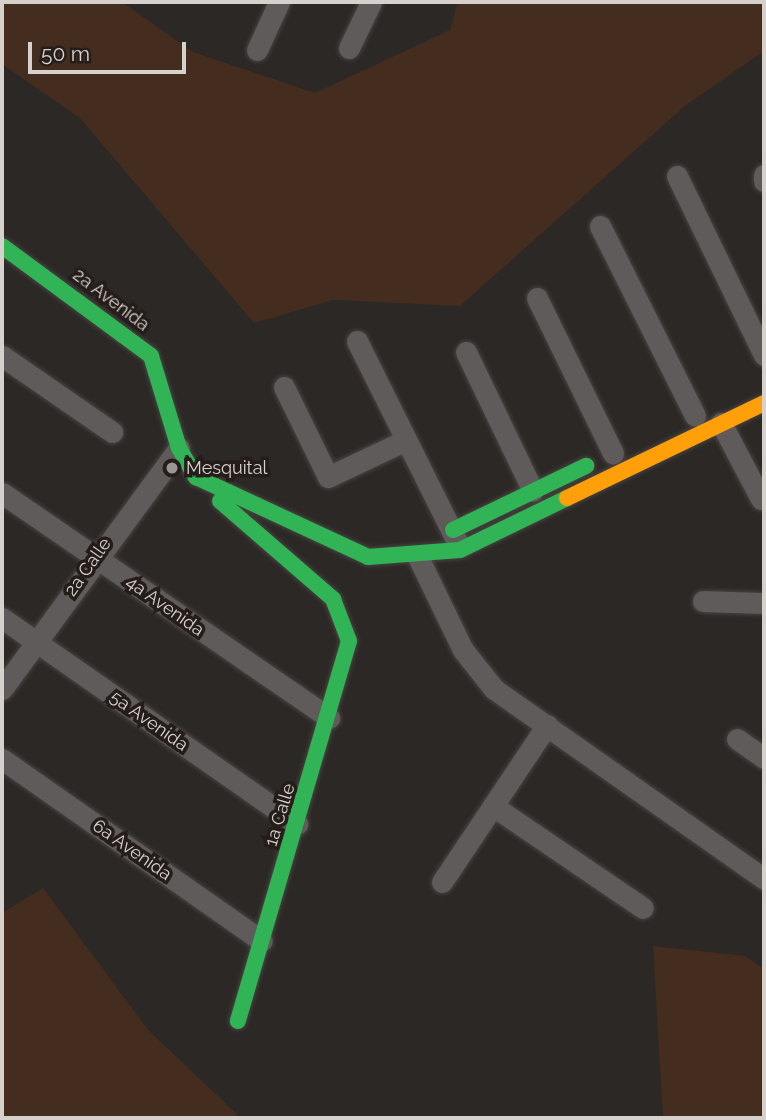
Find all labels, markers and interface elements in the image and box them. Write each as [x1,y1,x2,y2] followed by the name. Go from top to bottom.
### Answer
[32,28,189,72] scale bar
[41,41,90,66] text: 50 m
[68,264,154,336] street label: 2a Avenida
[186,457,267,479] place label: Mesquital
[164,460,180,476] marker: Mesquital
[60,534,116,600] street label: 2a Calle
[122,571,208,641] street label: 4a Avenida
[106,686,192,756] street label: 5a Avenida
[260,781,300,849] street label: 1a Calle
[88,815,176,885] street label: 6a Avenida

